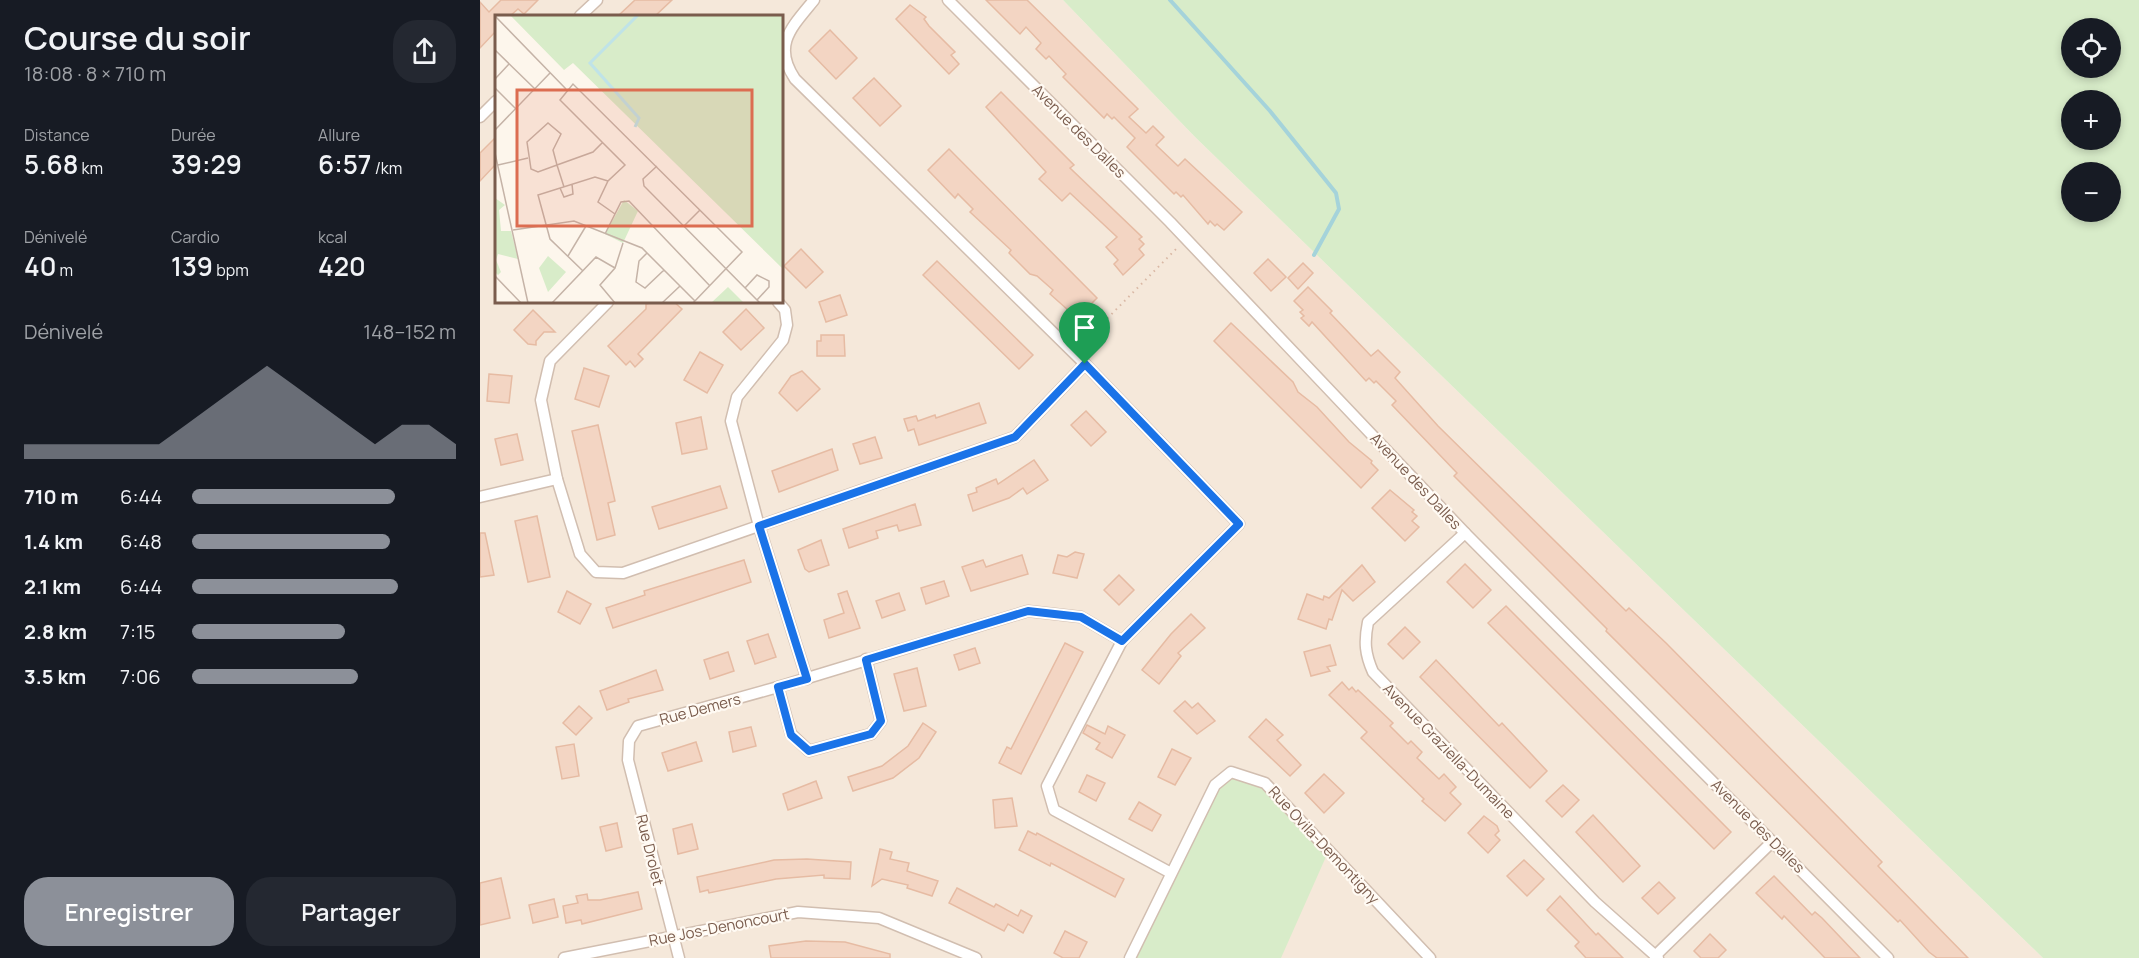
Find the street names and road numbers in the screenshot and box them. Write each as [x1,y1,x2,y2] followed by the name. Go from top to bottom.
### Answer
[1027,79,1131,183] street label: Avenue des Dalles
[1366,428,1466,534] street label: Avenue des Dalles
[1378,678,1520,824] street label: Avenue Graziella-Dumaine
[657,688,743,730] street label: Rue Demers
[1706,774,1810,878] street label: Avenue des Dalles
[1264,781,1384,909] street label: Rue Ovila-Demontigny
[631,812,669,888] street label: Rue Drolet
[647,903,791,951] street label: Rue Jos-Denoncourt

